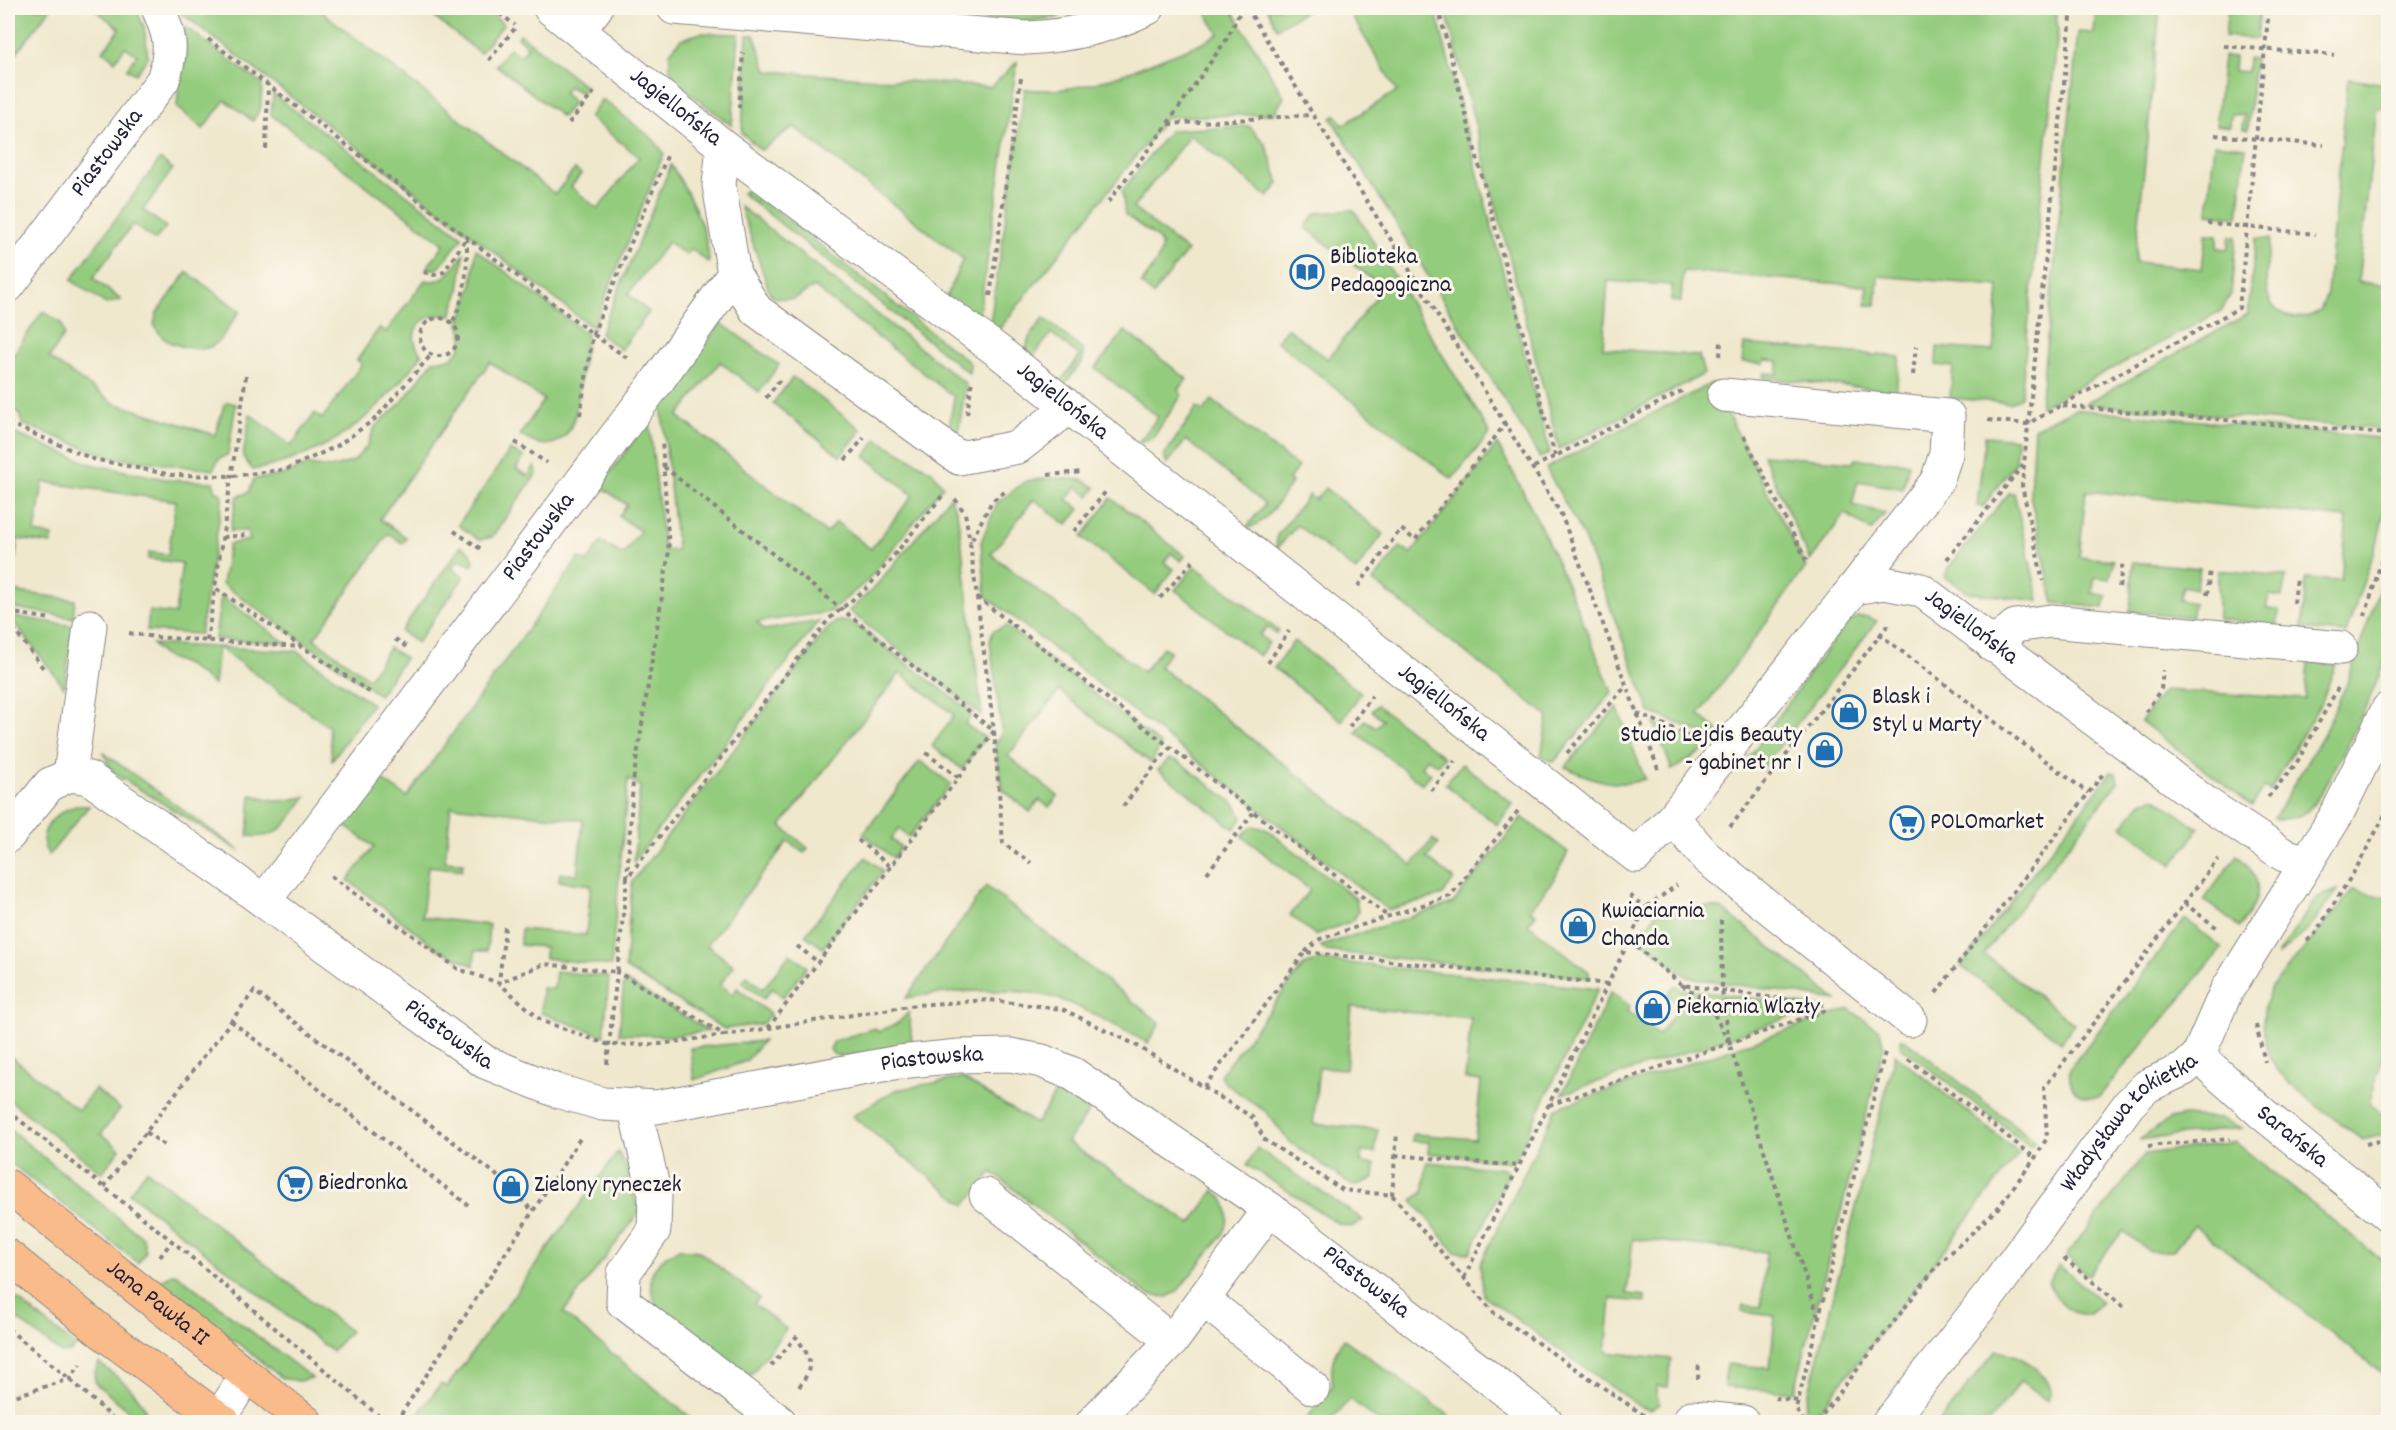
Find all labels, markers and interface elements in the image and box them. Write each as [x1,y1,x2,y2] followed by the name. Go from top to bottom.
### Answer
[622,60,729,156] street label: Jagiellońska
[63,101,153,205] street label: Piastowska
[1330,241,1452,303] place label: Biblioteka Pedagogiczna
[1289,254,1325,290] library icon: Biblioteka Pedagogiczna
[1008,354,1116,450] street label: Jagiellońska
[495,485,584,589] street label: Piastowska
[1917,581,2026,674] street label: Jagiellońska
[1389,656,1497,751] street label: Jagiellońska
[1872,681,1982,743] place label: Blask i Styl u Marty
[1831,694,1867,730] shop icon: Blask i Styl u Marty
[1620,719,1803,781] place label: Studio Lejdis Beauty - gabinet nr 1
[1807,732,1843,768] shop icon: Studio Lejdis Beauty - gabinet nr 1
[1889,805,1925,841] supermarket icon: POLOmarket
[1930,806,2044,840] place label: POLOmarket
[1601,895,1705,957] place label: Kwiaciarnia Chanda
[1560,908,1596,944] shop icon: Kwiaciarnia Chanda
[1635,990,1671,1026] shop icon: Piekarnia Wlazły
[397,991,498,1080] street label: Piastowska
[1676,991,1821,1025] place label: Piekarnia Wlazły
[878,1039,984,1082] street label: Piastowska
[2053,1046,2207,1200] street label: Władysława Łokietka
[2248,1097,2336,1177] street label: Sarańska
[277,1166,313,1202] supermarket icon: Biedronka
[318,1167,408,1201] place label: Biedronka
[493,1168,529,1204] shop icon: Zielony ryneczek
[534,1169,682,1203] place label: Zielony ryneczek
[1314,1238,1417,1328] street label: Piastowska
[98,1252,216,1356] street label: Jana Pawła II

